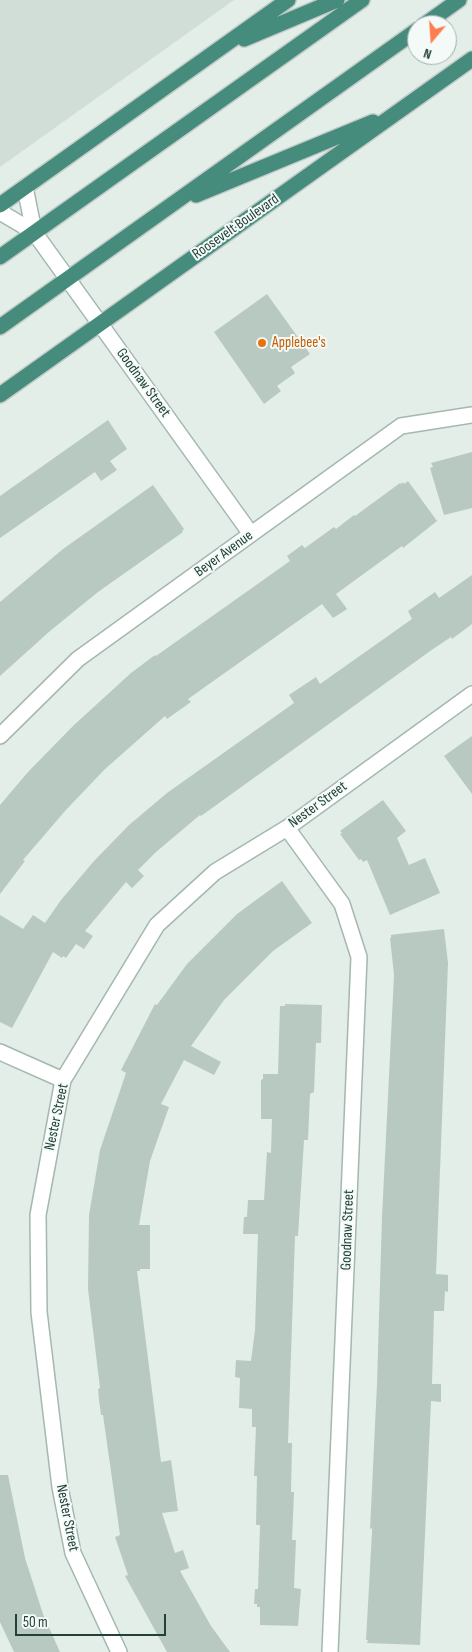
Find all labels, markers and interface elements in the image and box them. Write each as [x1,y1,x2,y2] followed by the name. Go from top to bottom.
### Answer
[407,15,457,65] north arrow
[421,45,434,63] text: N
[189,191,283,263] street label: Roosevelt Boulevard
[272,334,326,352] place label: Applebee's
[256,337,268,349] marker: Applebee's
[112,345,174,421] street label: Goodnaw Street
[191,527,257,581] street label: Beyer Avenue
[285,778,351,832] street label: Nester Street
[41,1082,73,1152] street label: Nester Street
[338,1189,358,1271] street label: Goodnaw Street
[52,1483,82,1553] street label: Nester Street
[18,1604,169,1636] scale bar
[23,1613,48,1632] text: 50 m

